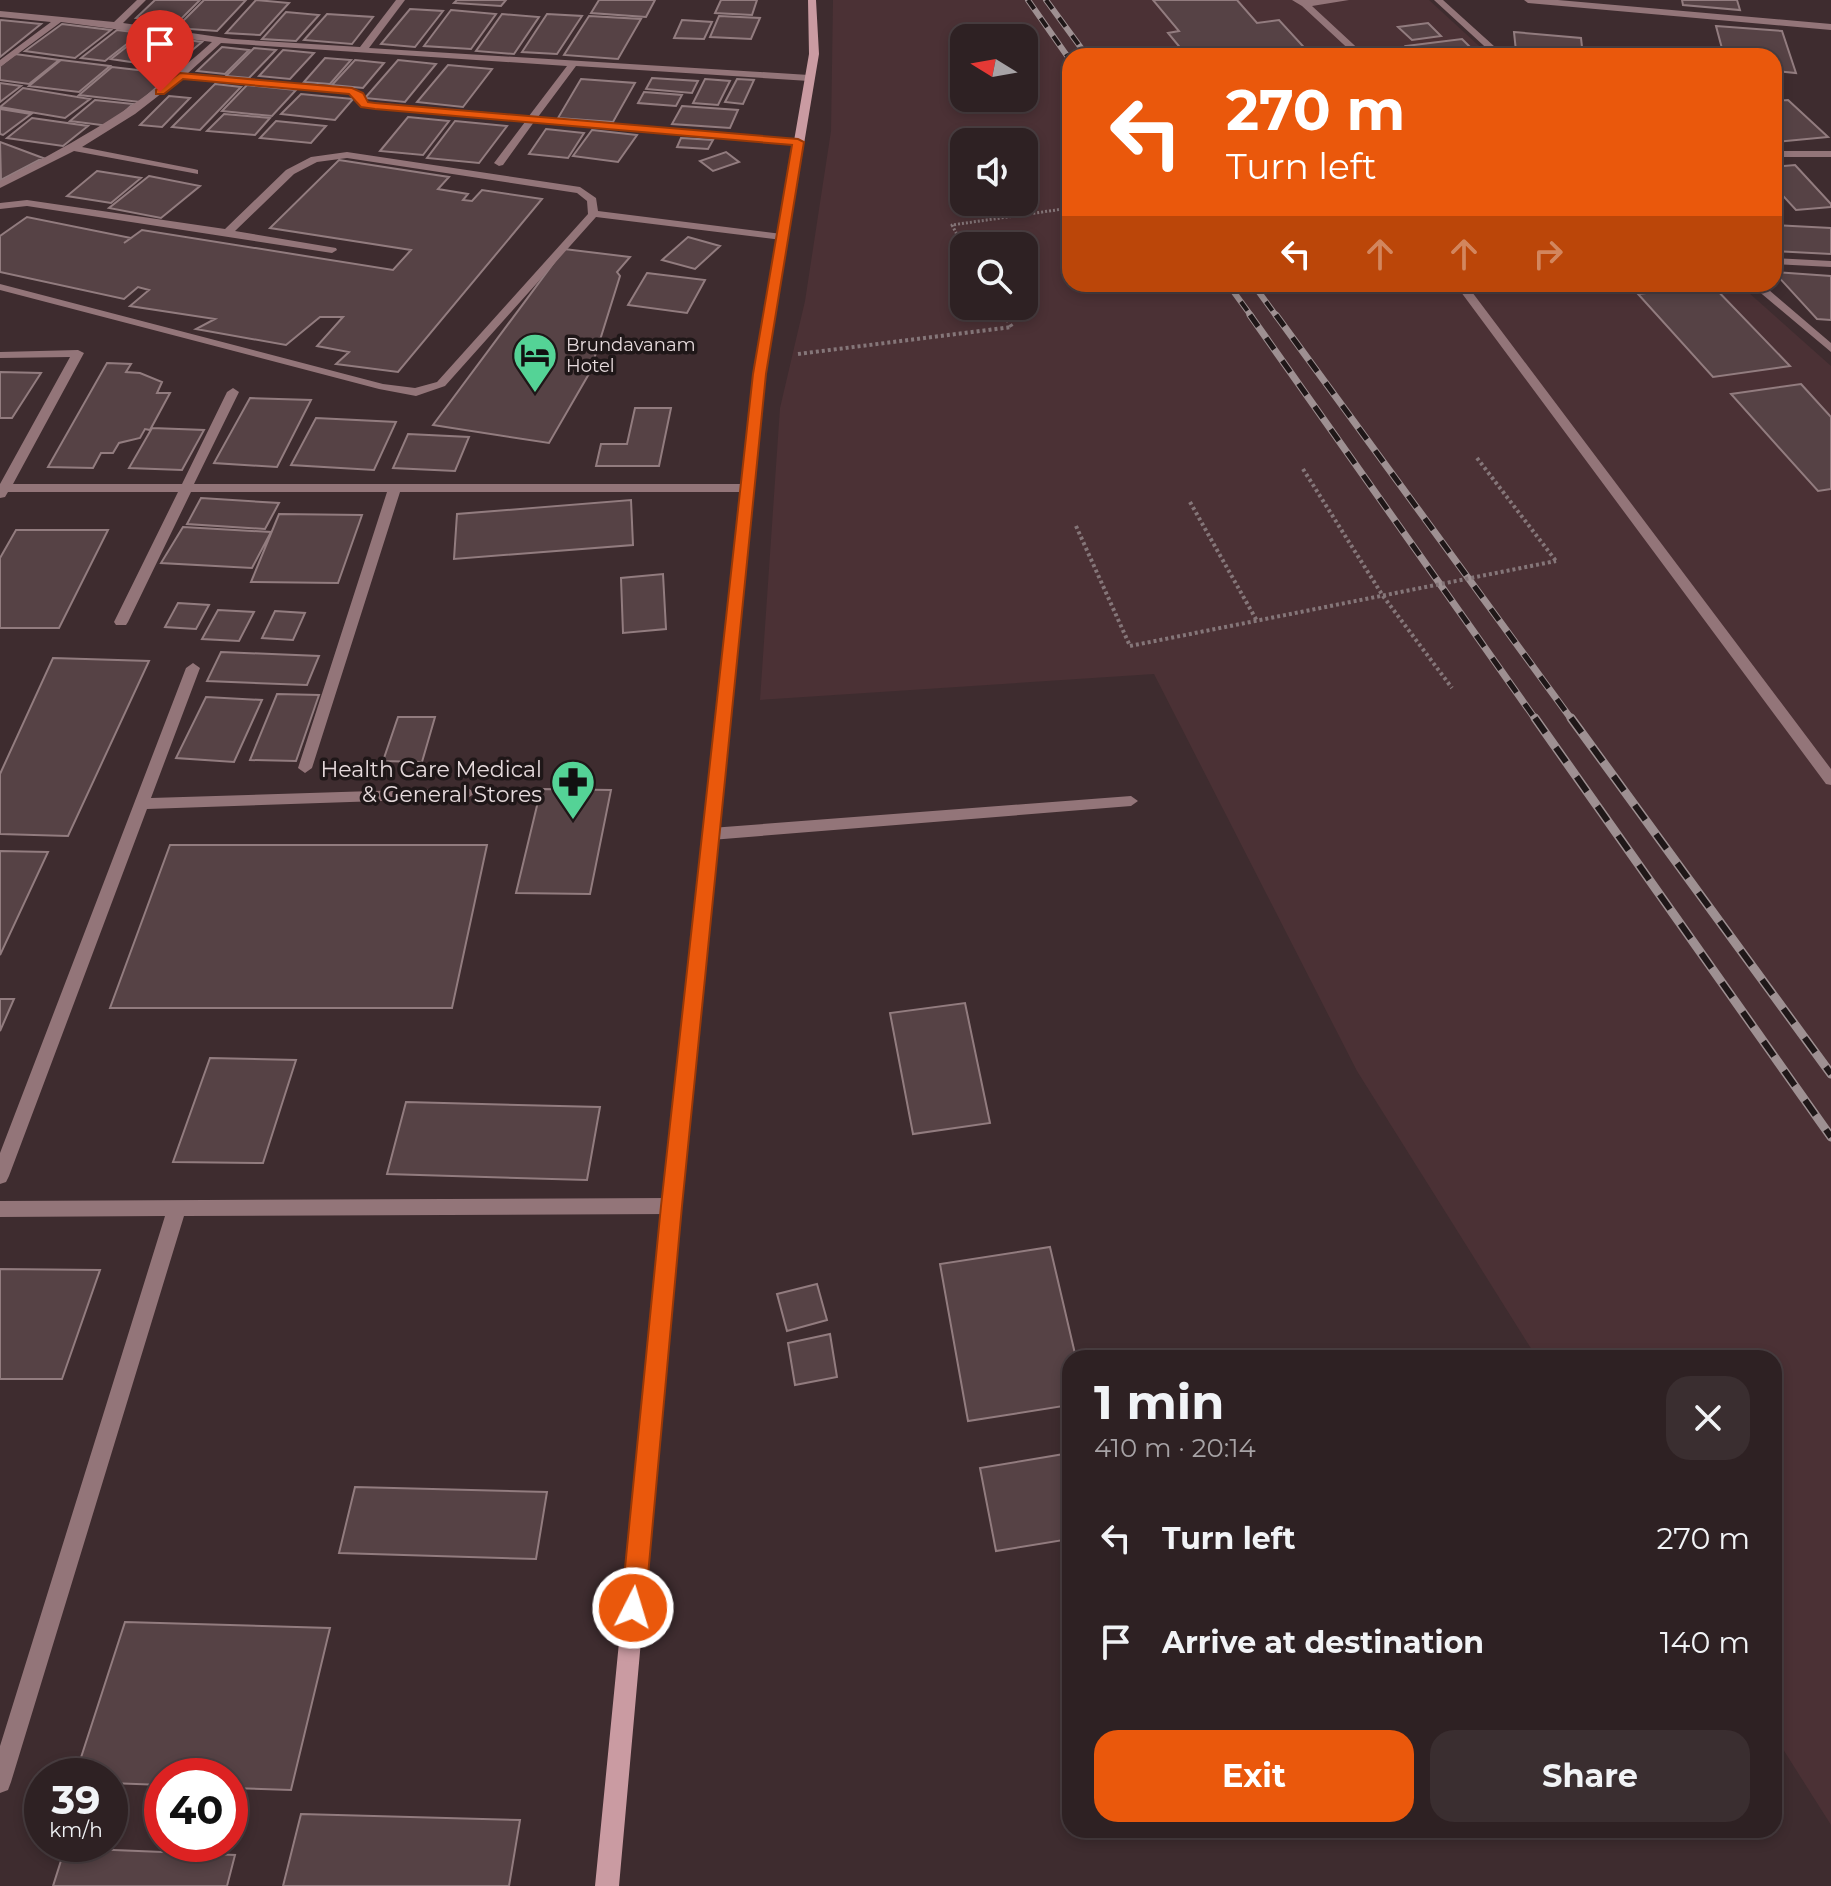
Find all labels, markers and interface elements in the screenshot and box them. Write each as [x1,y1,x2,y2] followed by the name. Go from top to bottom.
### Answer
[126,10,194,92] pin
[138,22,182,66] icon: arrive
[950,24,1038,112] north arrow
[950,24,1038,320] map controls
[1226,76,1405,144] text: 270 m
[1094,80,1198,184] icon: left
[950,128,1038,216] button: sound
[1226,144,1377,188] text: Turn left
[950,232,1038,320] button: search
[1274,232,1318,276] icon: left
[1358,232,1402,276] icon: ahead
[1442,232,1486,276] icon: ahead
[1526,232,1570,276] icon: right
[511,331,559,394] hotel icon: Brundavanam Hotel
[566,334,696,377] place label: Brundavanam Hotel
[320,756,542,808] place label: Health Care Medical & General Stores
[549,758,597,821] pharmacy icon: Health Care Medical & General Stores
[1094,1373,1224,1431] text: 1 min
[1666,1376,1750,1460] button: close
[1094,1432,1256,1464] text: 410 m · 20:14
[1094,1516,1138,1560] icon: left
[1162,1520,1295,1557] text: Turn left
[1656,1520,1750,1557] text: 270 m
[591,1566,675,1650] position arrow
[1094,1620,1138,1664] icon: arrive
[1162,1624,1484,1661] text: Arrive at destination
[1660,1624,1750,1661] text: 140 m
[1094,1730,1414,1822] button: Exit
[1430,1730,1750,1822] button: Share
[144,1758,248,1862] speed limit sign: 40
[51,1775,101,1824] text: 39
[49,1818,103,1842] text: km/h

